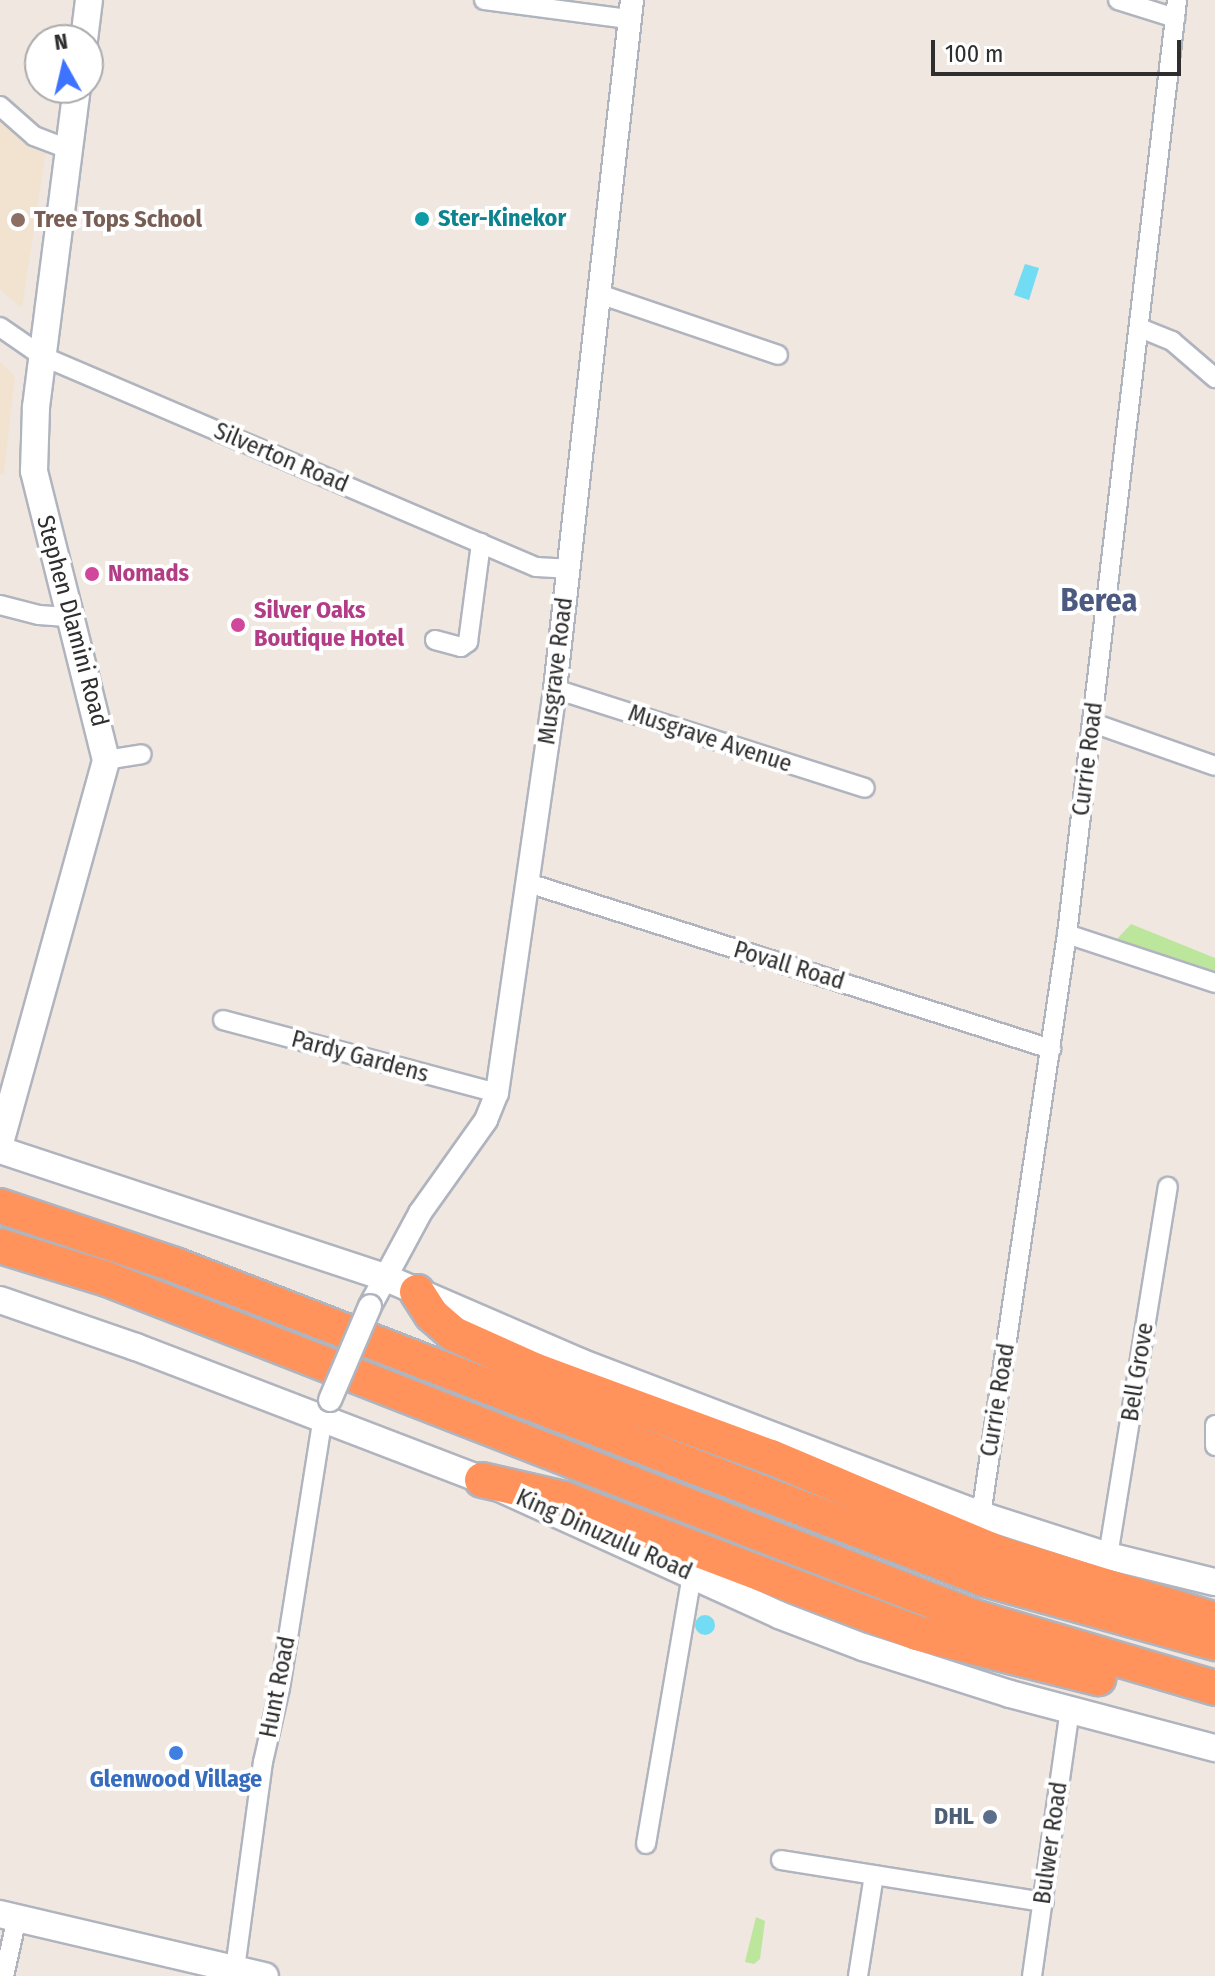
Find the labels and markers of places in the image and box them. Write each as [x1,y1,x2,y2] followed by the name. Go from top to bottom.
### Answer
[438,205,566,233] place label: Ster-Kinekor
[34,206,202,234] place label: Tree Tops School
[413,210,431,228] marker: Ster-Kinekor
[9,211,27,229] marker: Tree Tops School
[108,560,189,588] place label: Nomads
[83,565,101,583] marker: Nomads
[254,597,404,653] place label: Silver Oaks Boutique Hotel
[229,616,247,634] marker: Silver Oaks Boutique Hotel
[167,1744,185,1762] marker: Glenwood Village
[90,1766,262,1794] place label: Glenwood Village
[934,1803,974,1831] place label: DHL
[981,1808,999,1826] marker: DHL

